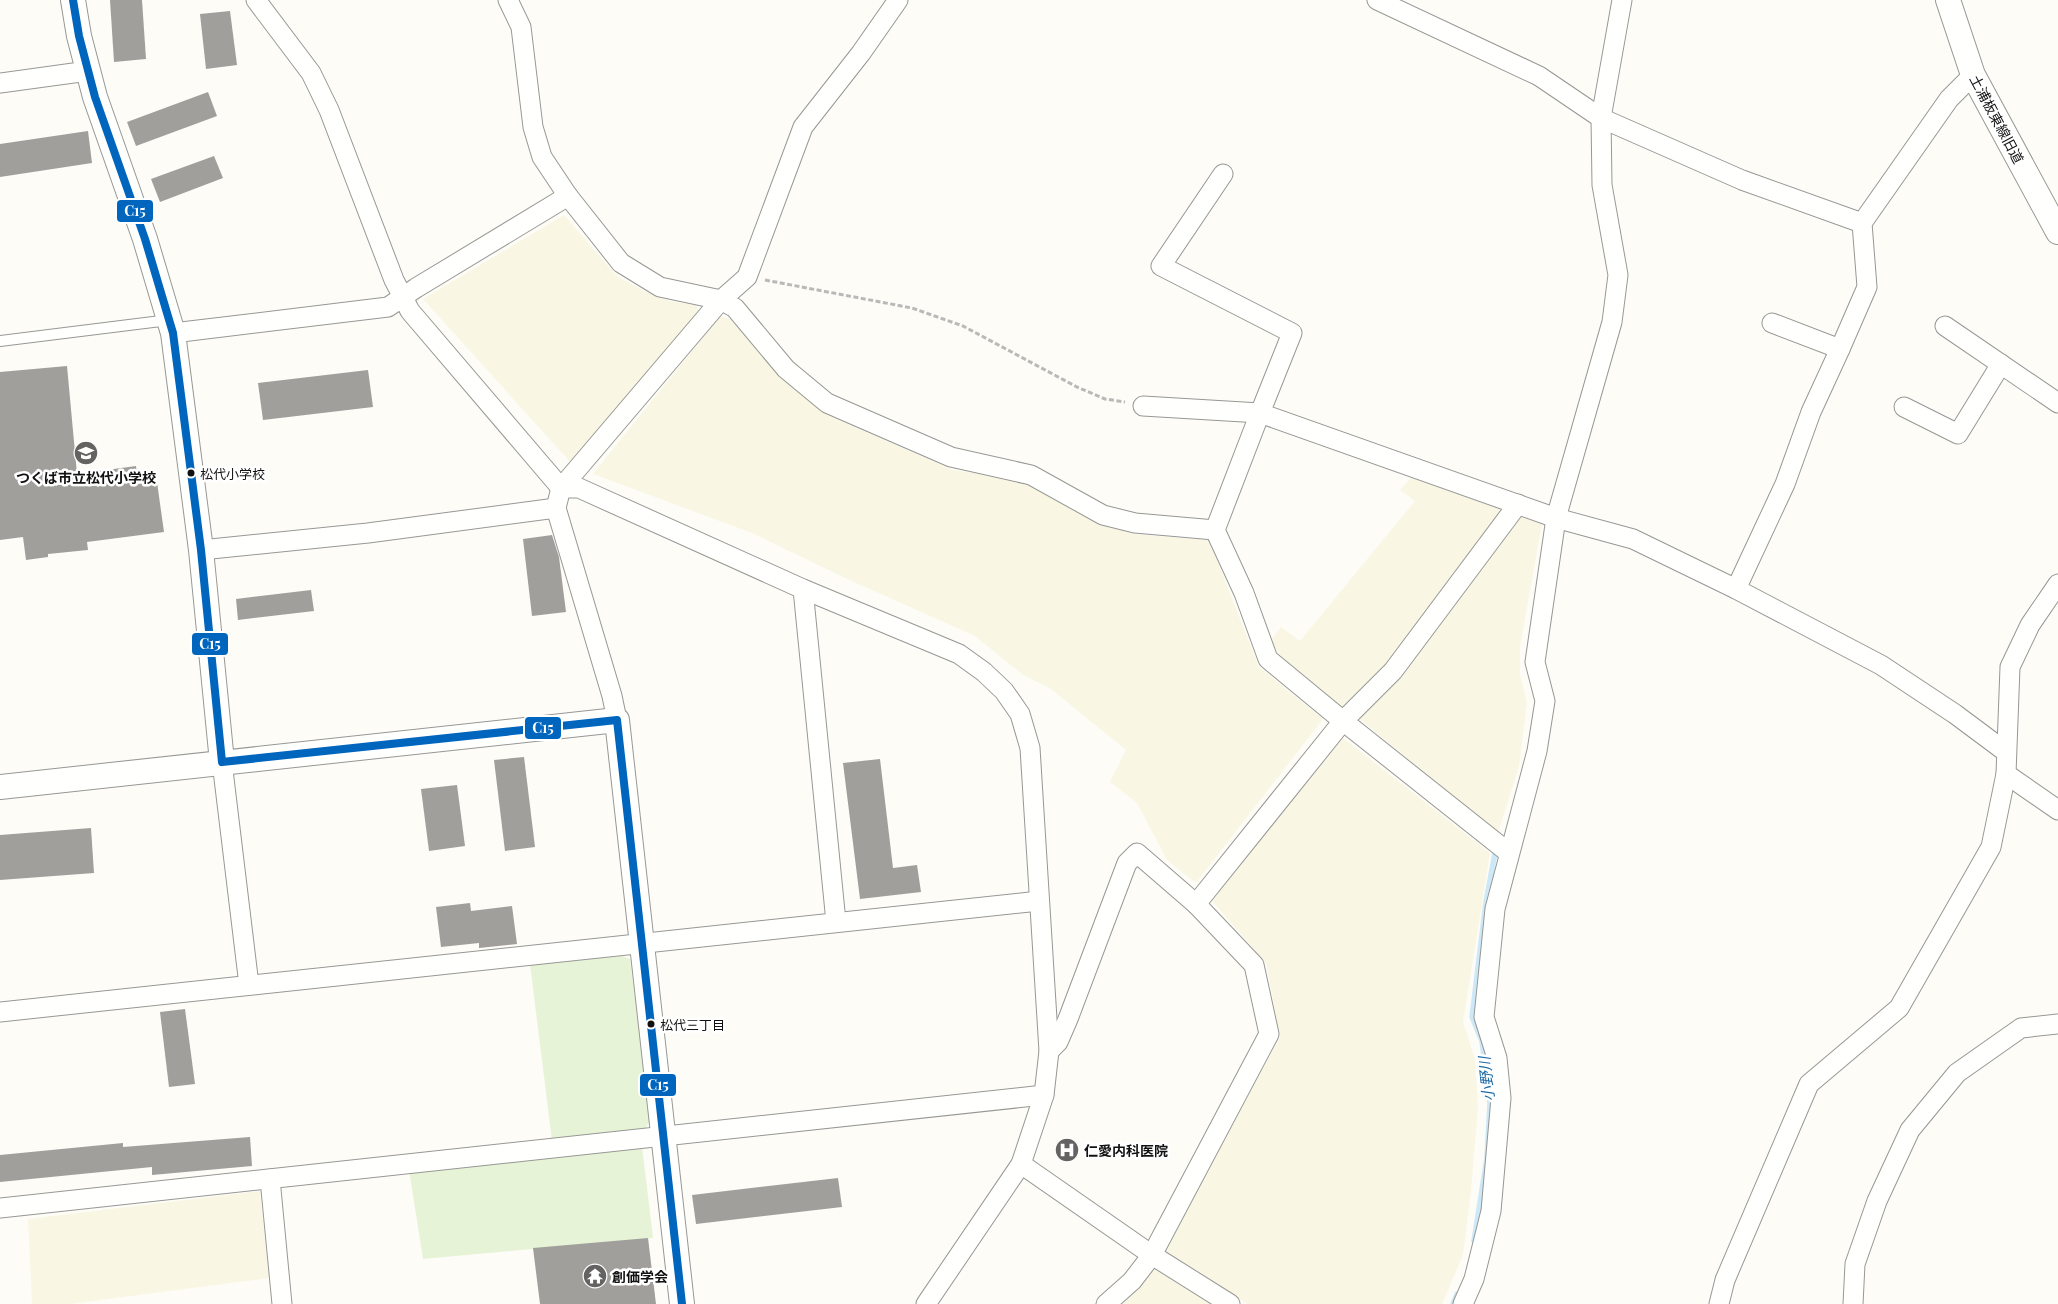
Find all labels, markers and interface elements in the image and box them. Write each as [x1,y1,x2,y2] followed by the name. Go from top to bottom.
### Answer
[1966,71,2028,167] street label: 土浦板東線旧道
[116,199,154,223] line badge: C15
[124,201,146,220] text: C15
[73,440,99,466] school or university icon: つくば市立松代小学校
[200,465,265,482] place label: 松代小学校
[16,468,156,487] place label: つくば市立松代小学校
[186,468,196,478] marker: 松代小学校
[191,632,229,656] line badge: C15
[199,634,221,653] text: C15
[524,716,562,740] line badge: C15
[532,718,554,737] text: C15
[660,1016,725,1033] place label: 松代三丁目
[646,1019,656,1029] marker: 松代三丁目
[1473,1054,1498,1102] water label: 小野川
[639,1073,677,1097] line badge: C15
[647,1075,669,1094] text: C15
[1054,1137,1080,1163] hospital icon: 仁愛内科医院
[1084,1141,1168,1160] place label: 仁愛内科医院
[582,1263,608,1289] temple icon: 創価学会
[612,1267,668,1286] place label: 創価学会

